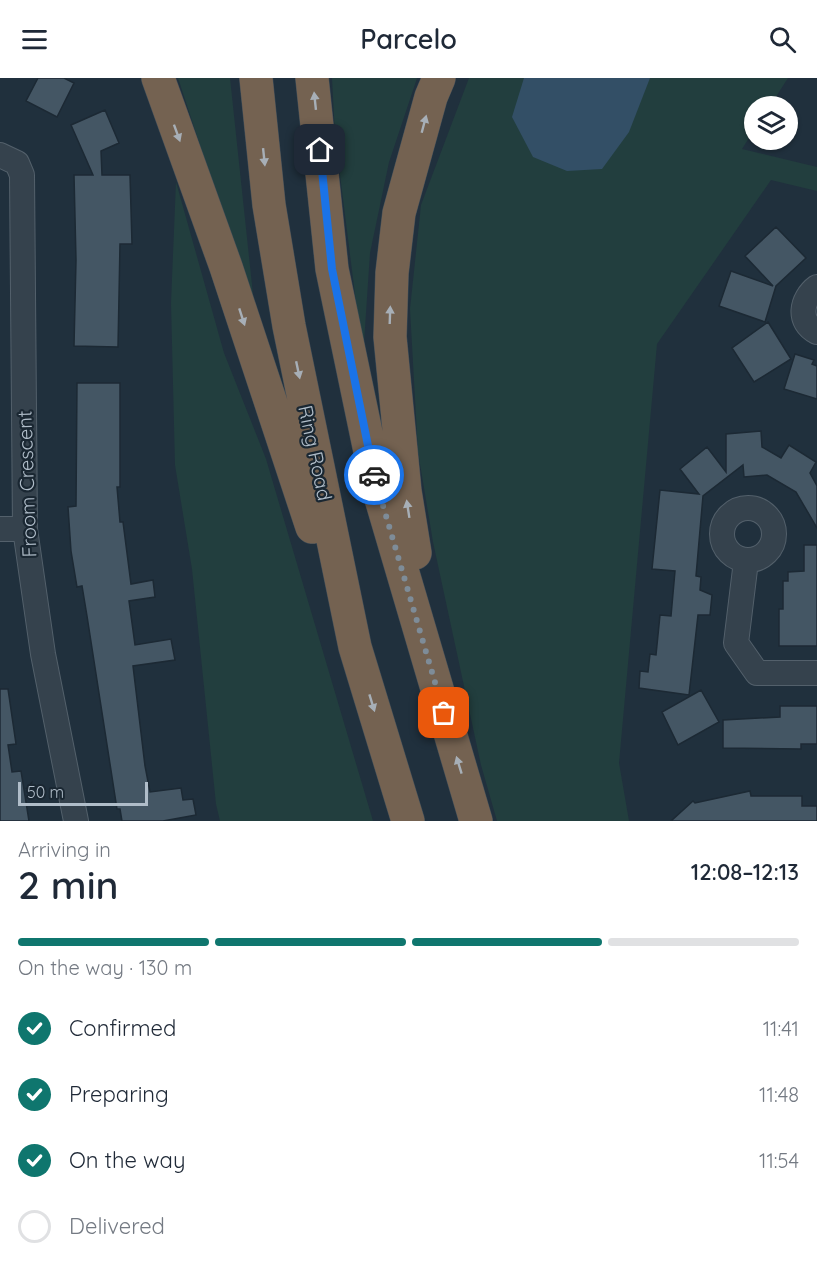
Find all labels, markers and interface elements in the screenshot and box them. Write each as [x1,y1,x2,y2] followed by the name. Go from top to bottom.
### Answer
[360,22,457,56] text: Parcelo
[18,23,51,56] icon: menu
[766,23,799,56] icon: search
[310,91,319,110] one-way arrow
[744,96,798,150] map controls
[744,96,798,150] button: layers
[420,115,430,133] one-way arrow
[173,124,183,142] one-way arrow
[294,124,345,175] pin
[303,133,336,166] icon: home
[260,148,269,167] one-way arrow
[386,306,395,325] one-way arrow
[238,308,247,326] one-way arrow
[294,361,303,380] one-way arrow
[293,403,338,503] street label: Ring Road
[11,410,42,558] street label: Froom Crescent
[344,445,404,505] courier
[358,459,391,492] icon: car
[403,499,412,518] one-way arrow
[418,687,469,738] pin
[368,694,377,712] one-way arrow
[427,696,460,729] icon: bag
[454,756,463,774] one-way arrow
[18,779,148,806] scale bar
[27,782,64,802] text: 50 m
[18,837,111,862] text: Arriving in
[691,858,799,886] text: 12:08–12:13
[18,860,119,909] text: 2 min
[18,955,192,980] text: On the way · 130 m
[18,1012,51,1045] icon: check
[69,1014,176,1042] text: Confirmed
[763,1016,799,1041] text: 11:41
[18,1078,51,1111] icon: check
[69,1080,169,1108] text: Preparing
[759,1082,799,1107] text: 11:48
[18,1144,51,1177] icon: check
[69,1146,185,1174] text: On the way
[759,1148,799,1173] text: 11:54
[69,1212,165,1240] text: Delivered

